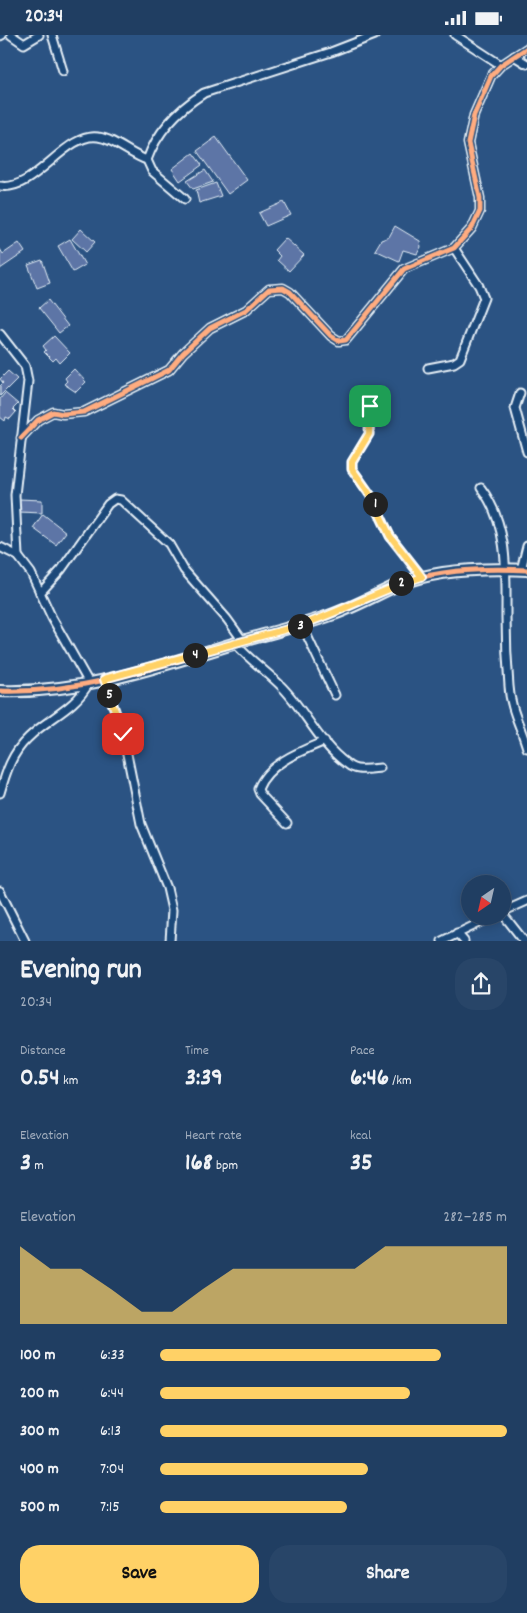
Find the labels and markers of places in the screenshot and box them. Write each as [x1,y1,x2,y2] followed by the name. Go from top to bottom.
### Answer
[349,385,391,427] pin
[362,491,388,517] pin: 1
[388,571,414,595] pin: 2
[288,613,312,639] pin: 3
[182,643,208,667] pin: 4
[96,683,122,707] pin: 5
[102,713,144,755] pin

